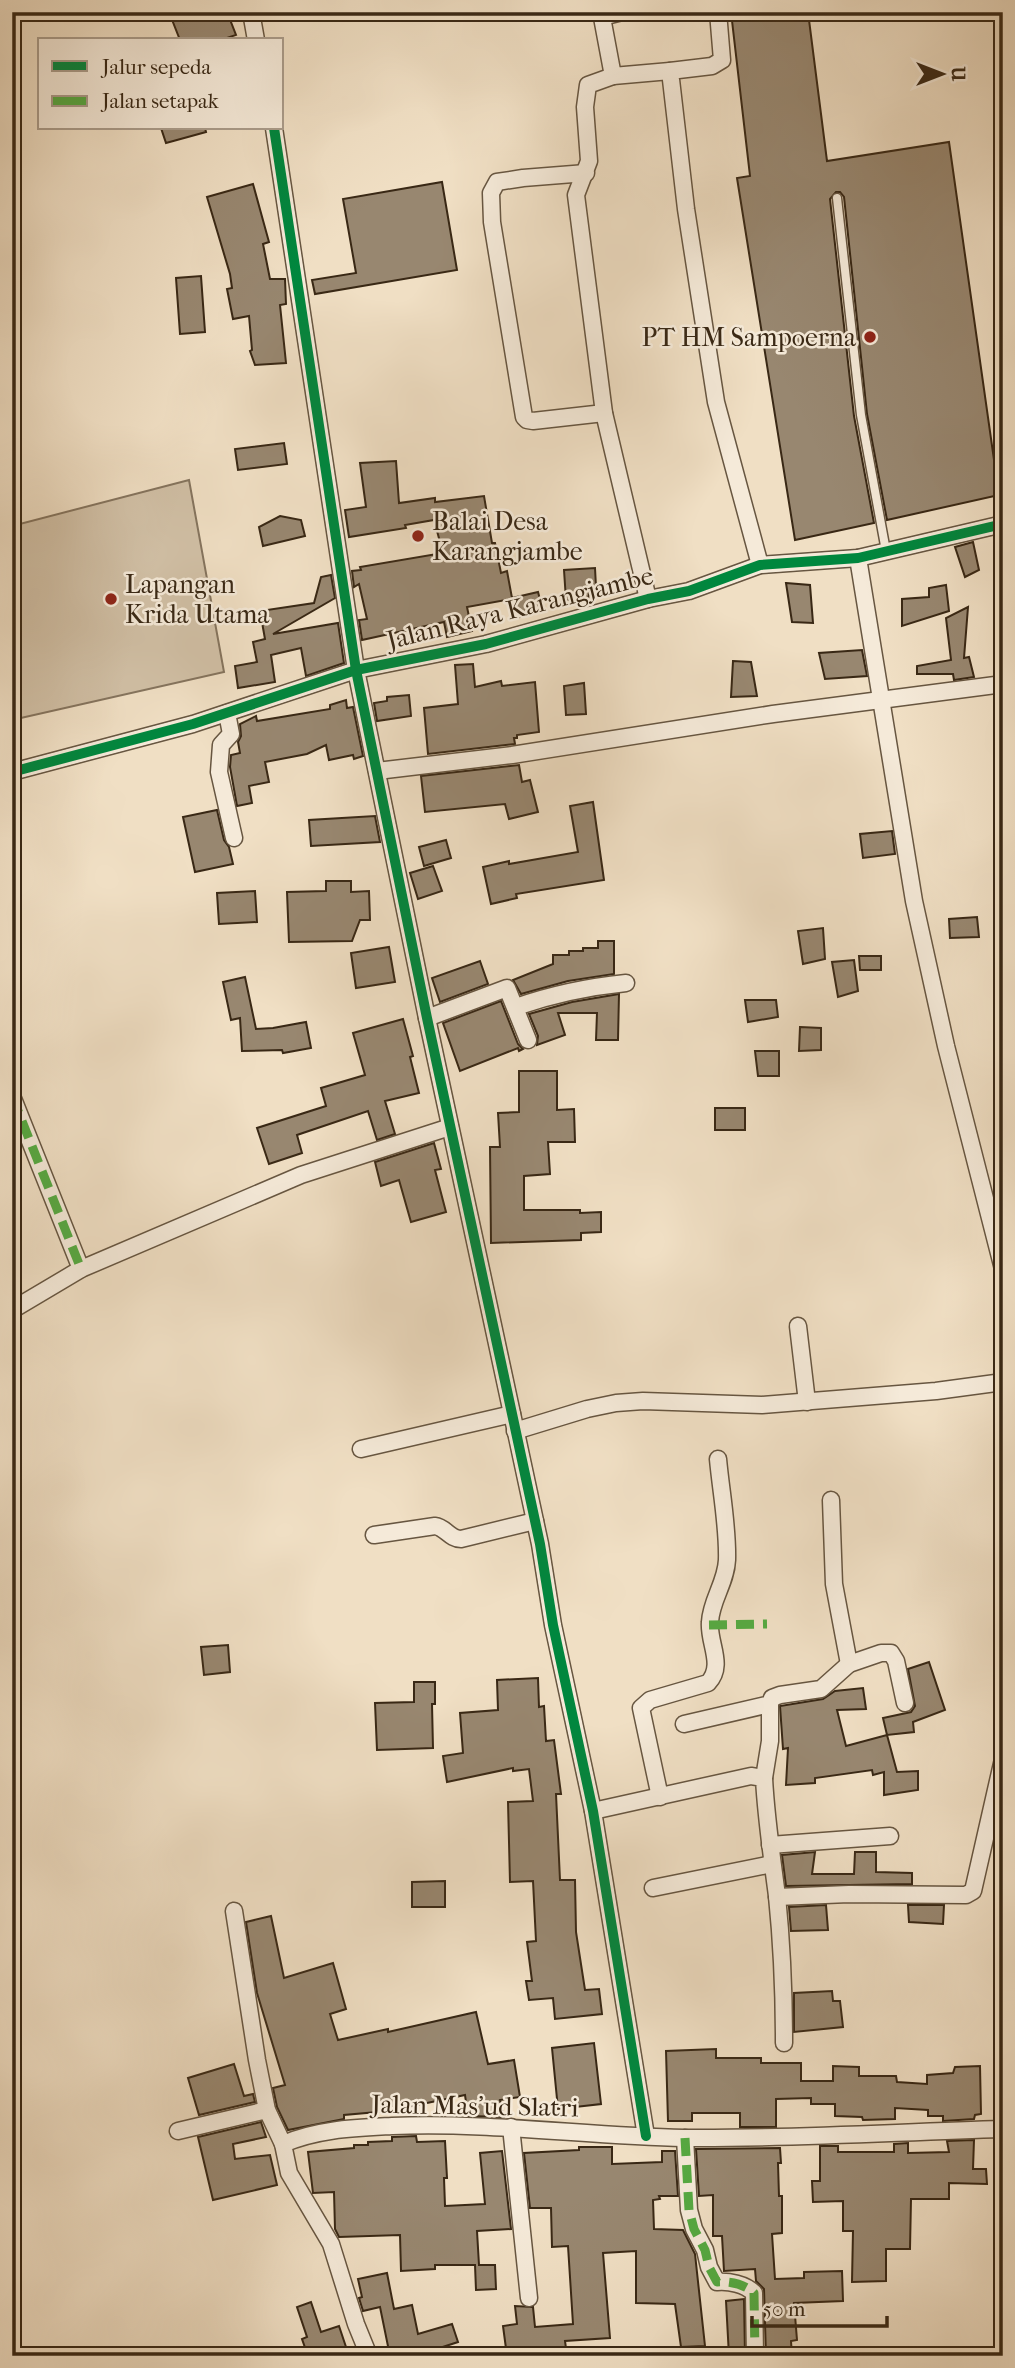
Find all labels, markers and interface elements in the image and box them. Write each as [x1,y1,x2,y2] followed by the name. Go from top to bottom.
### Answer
[38,38,284,130] legend
[906,38,976,108] north arrow
[100,55,211,79] text: Jalur sepeda
[947,66,969,82] text: U
[100,89,219,113] text: Jalan setapak
[641,322,857,353] place label: PT HM Sampoerna
[862,329,878,345] marker: PT HM Sampoerna
[432,506,583,567] place label: Balai Desa Karangjambe
[410,528,426,544] marker: Balai Desa Karangjambe
[382,560,657,657] street label: Jalan Raya Karangjambe
[125,569,270,630] place label: Lapangan Krida Utama
[103,591,119,607] marker: Lapangan Krida Utama
[369,2089,579,2123] street label: Jalan Mas'ud Slatri
[752,2284,887,2328] scale bar
[763,2297,806,2321] text: 50 m

